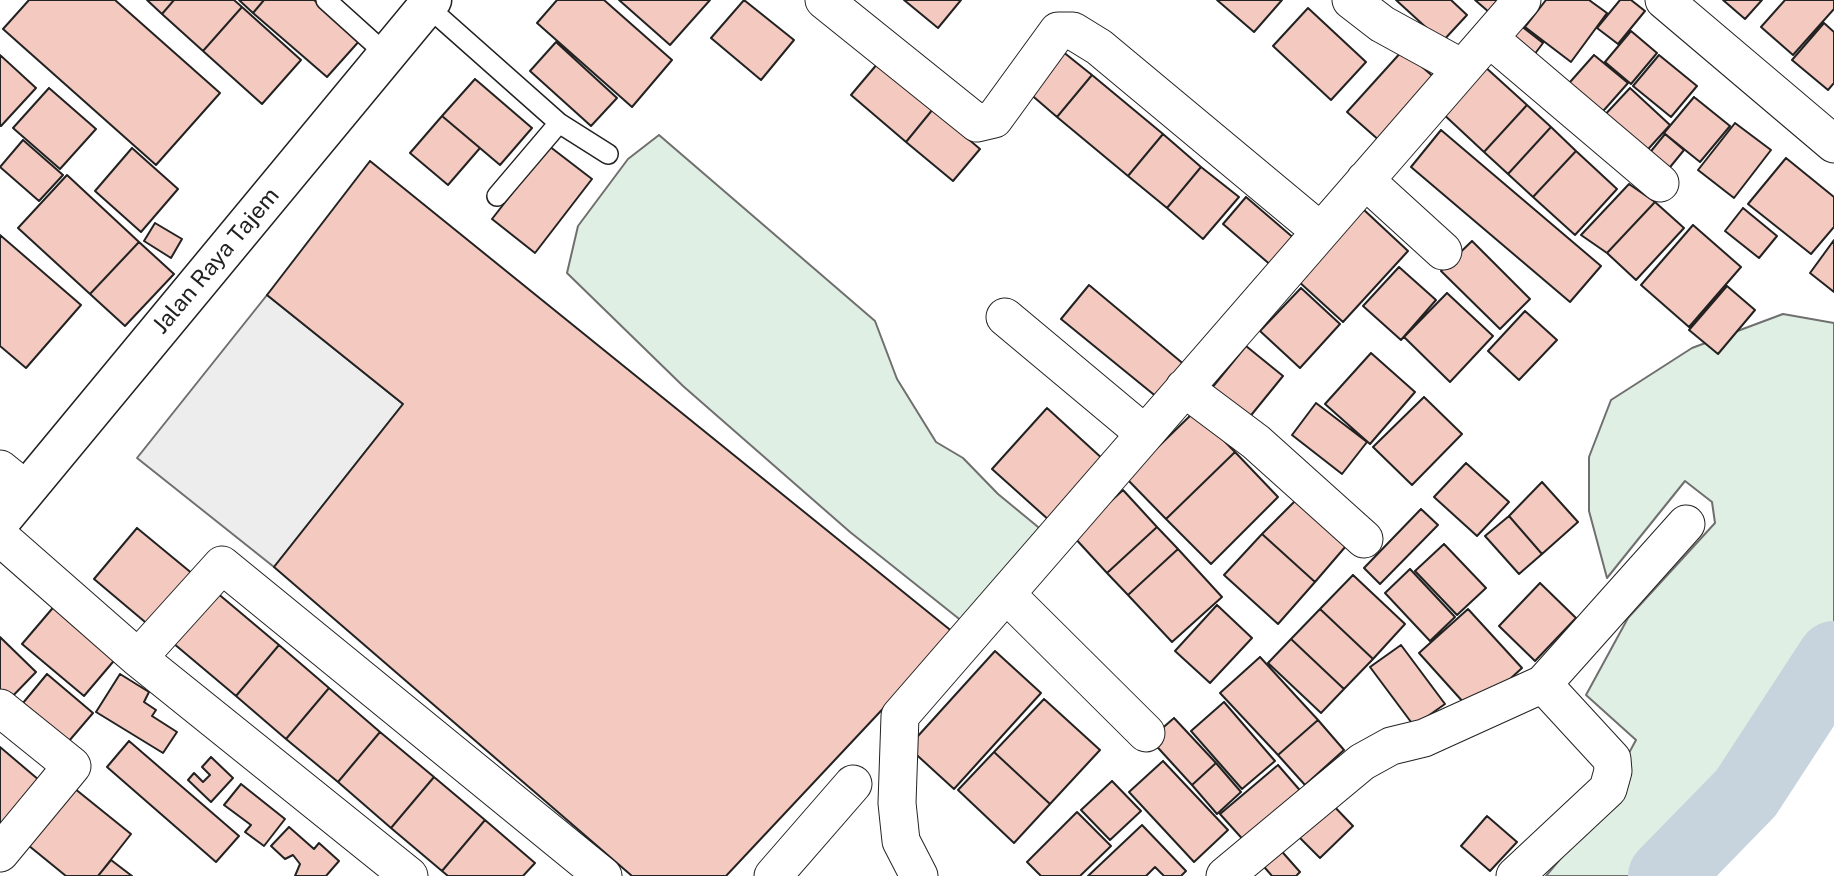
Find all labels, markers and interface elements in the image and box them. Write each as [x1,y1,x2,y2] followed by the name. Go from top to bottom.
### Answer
[147,182,285,340] street label: Jalan Raya Tajem

